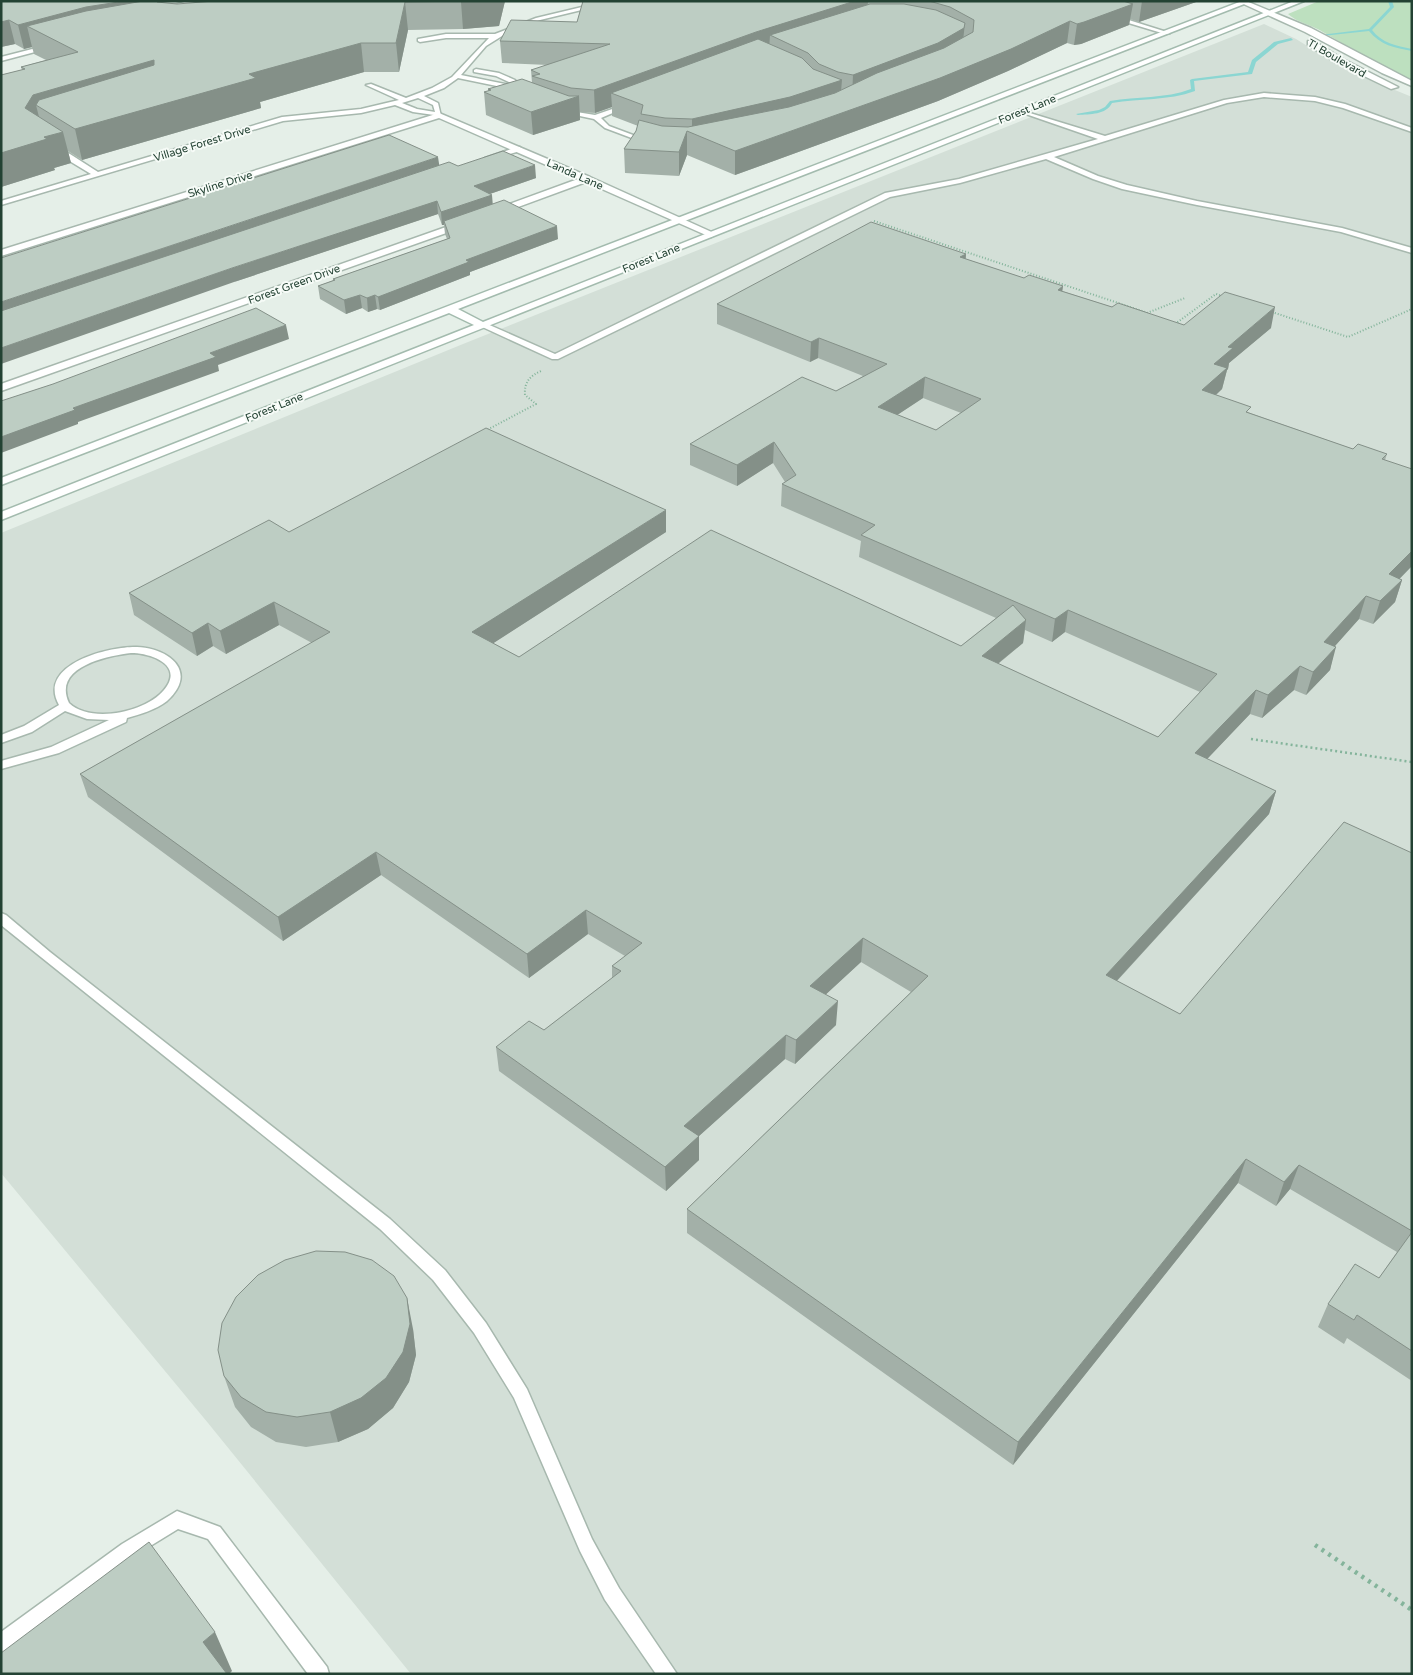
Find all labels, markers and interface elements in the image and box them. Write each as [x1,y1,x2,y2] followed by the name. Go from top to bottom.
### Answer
[1305,36,1368,80] street label: TI Boulevard
[996,92,1058,127] street label: Forest Lane
[152,123,252,164] street label: Village Forest Drive
[544,156,605,193] street label: Landa Lane
[186,168,254,200] street label: Skyline Drive
[620,241,682,276] street label: Forest Lane
[246,262,342,307] street label: Forest Green Drive
[243,390,305,425] street label: Forest Lane

